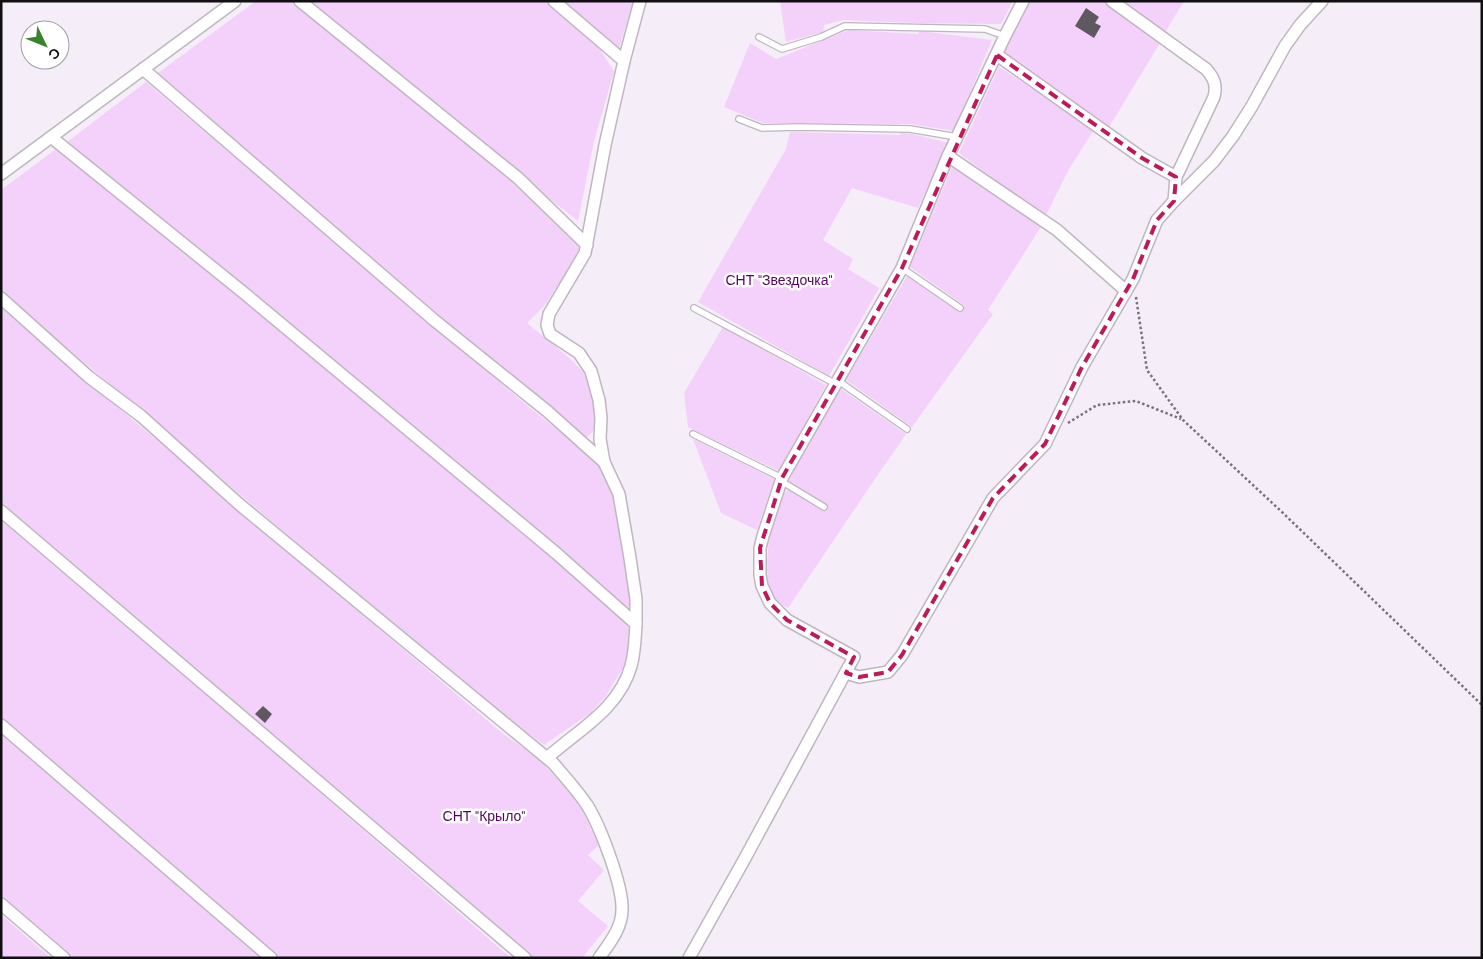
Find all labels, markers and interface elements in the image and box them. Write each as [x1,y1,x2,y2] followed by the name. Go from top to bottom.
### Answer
[20,20,70,70] north arrow
[44,44,65,64] text: С
[725,271,833,289] park label: СНТ "Звездочка"
[443,807,525,825] park label: СНТ "Крыло"

